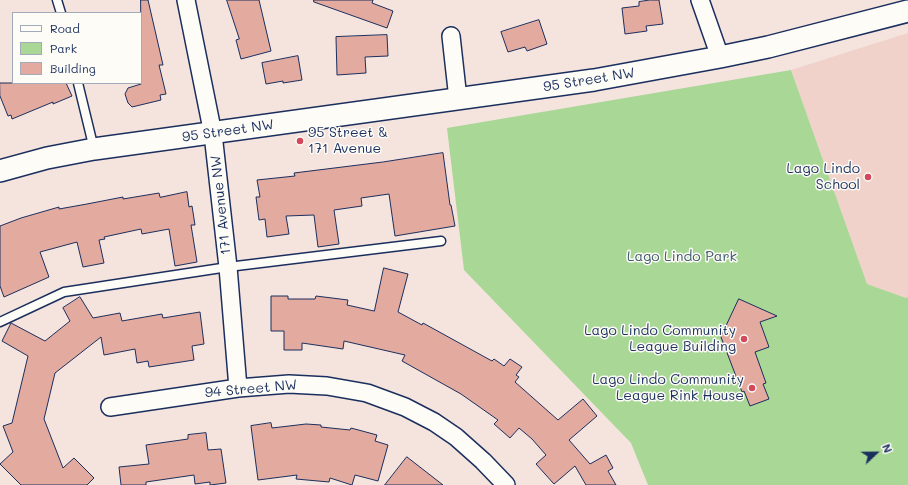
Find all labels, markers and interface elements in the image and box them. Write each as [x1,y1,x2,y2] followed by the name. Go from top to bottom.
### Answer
[12,12,142,84] legend
[50,20,80,36] text: Road
[50,40,77,56] text: Park
[50,60,96,76] text: Building
[542,64,636,96] street label: 95 Street NW
[181,116,275,146] street label: 95 Street NW
[308,125,388,158] place label: 95 Street & 171 Avenue
[295,136,305,146] marker: 95 Street & 171 Avenue
[207,154,235,256] street label: 171 Avenue NW
[786,161,860,194] place label: Lago Lindo School
[863,172,873,182] marker: Lago Lindo School
[627,249,737,265] park label: Lago Lindo Park
[584,323,736,356] place label: Lago Lindo Community League Building
[739,334,749,344] marker: Lago Lindo Community League Building
[592,372,744,404] place label: Lago Lindo Community League Rink House
[204,377,298,401] street label: 94 Street NW
[747,383,757,393] marker: Lago Lindo Community League Rink House
[856,433,896,473] north arrow
[879,442,896,455] text: N

